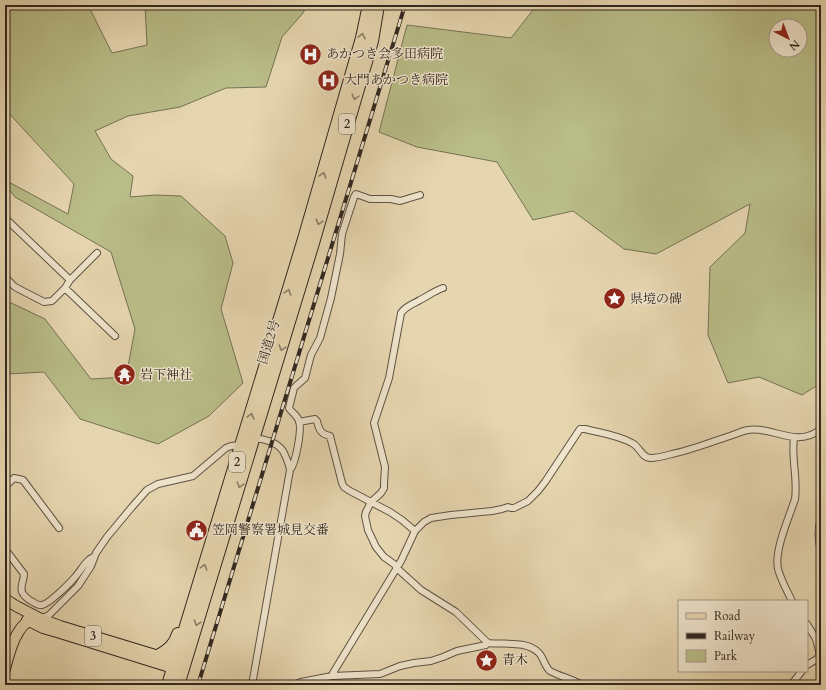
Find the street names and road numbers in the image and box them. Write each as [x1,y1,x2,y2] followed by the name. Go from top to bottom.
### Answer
[339,114,355,134] road number: 2
[254,318,284,366] street label: 国道2号
[229,452,245,472] road number: 2
[85,626,101,646] road number: 3

